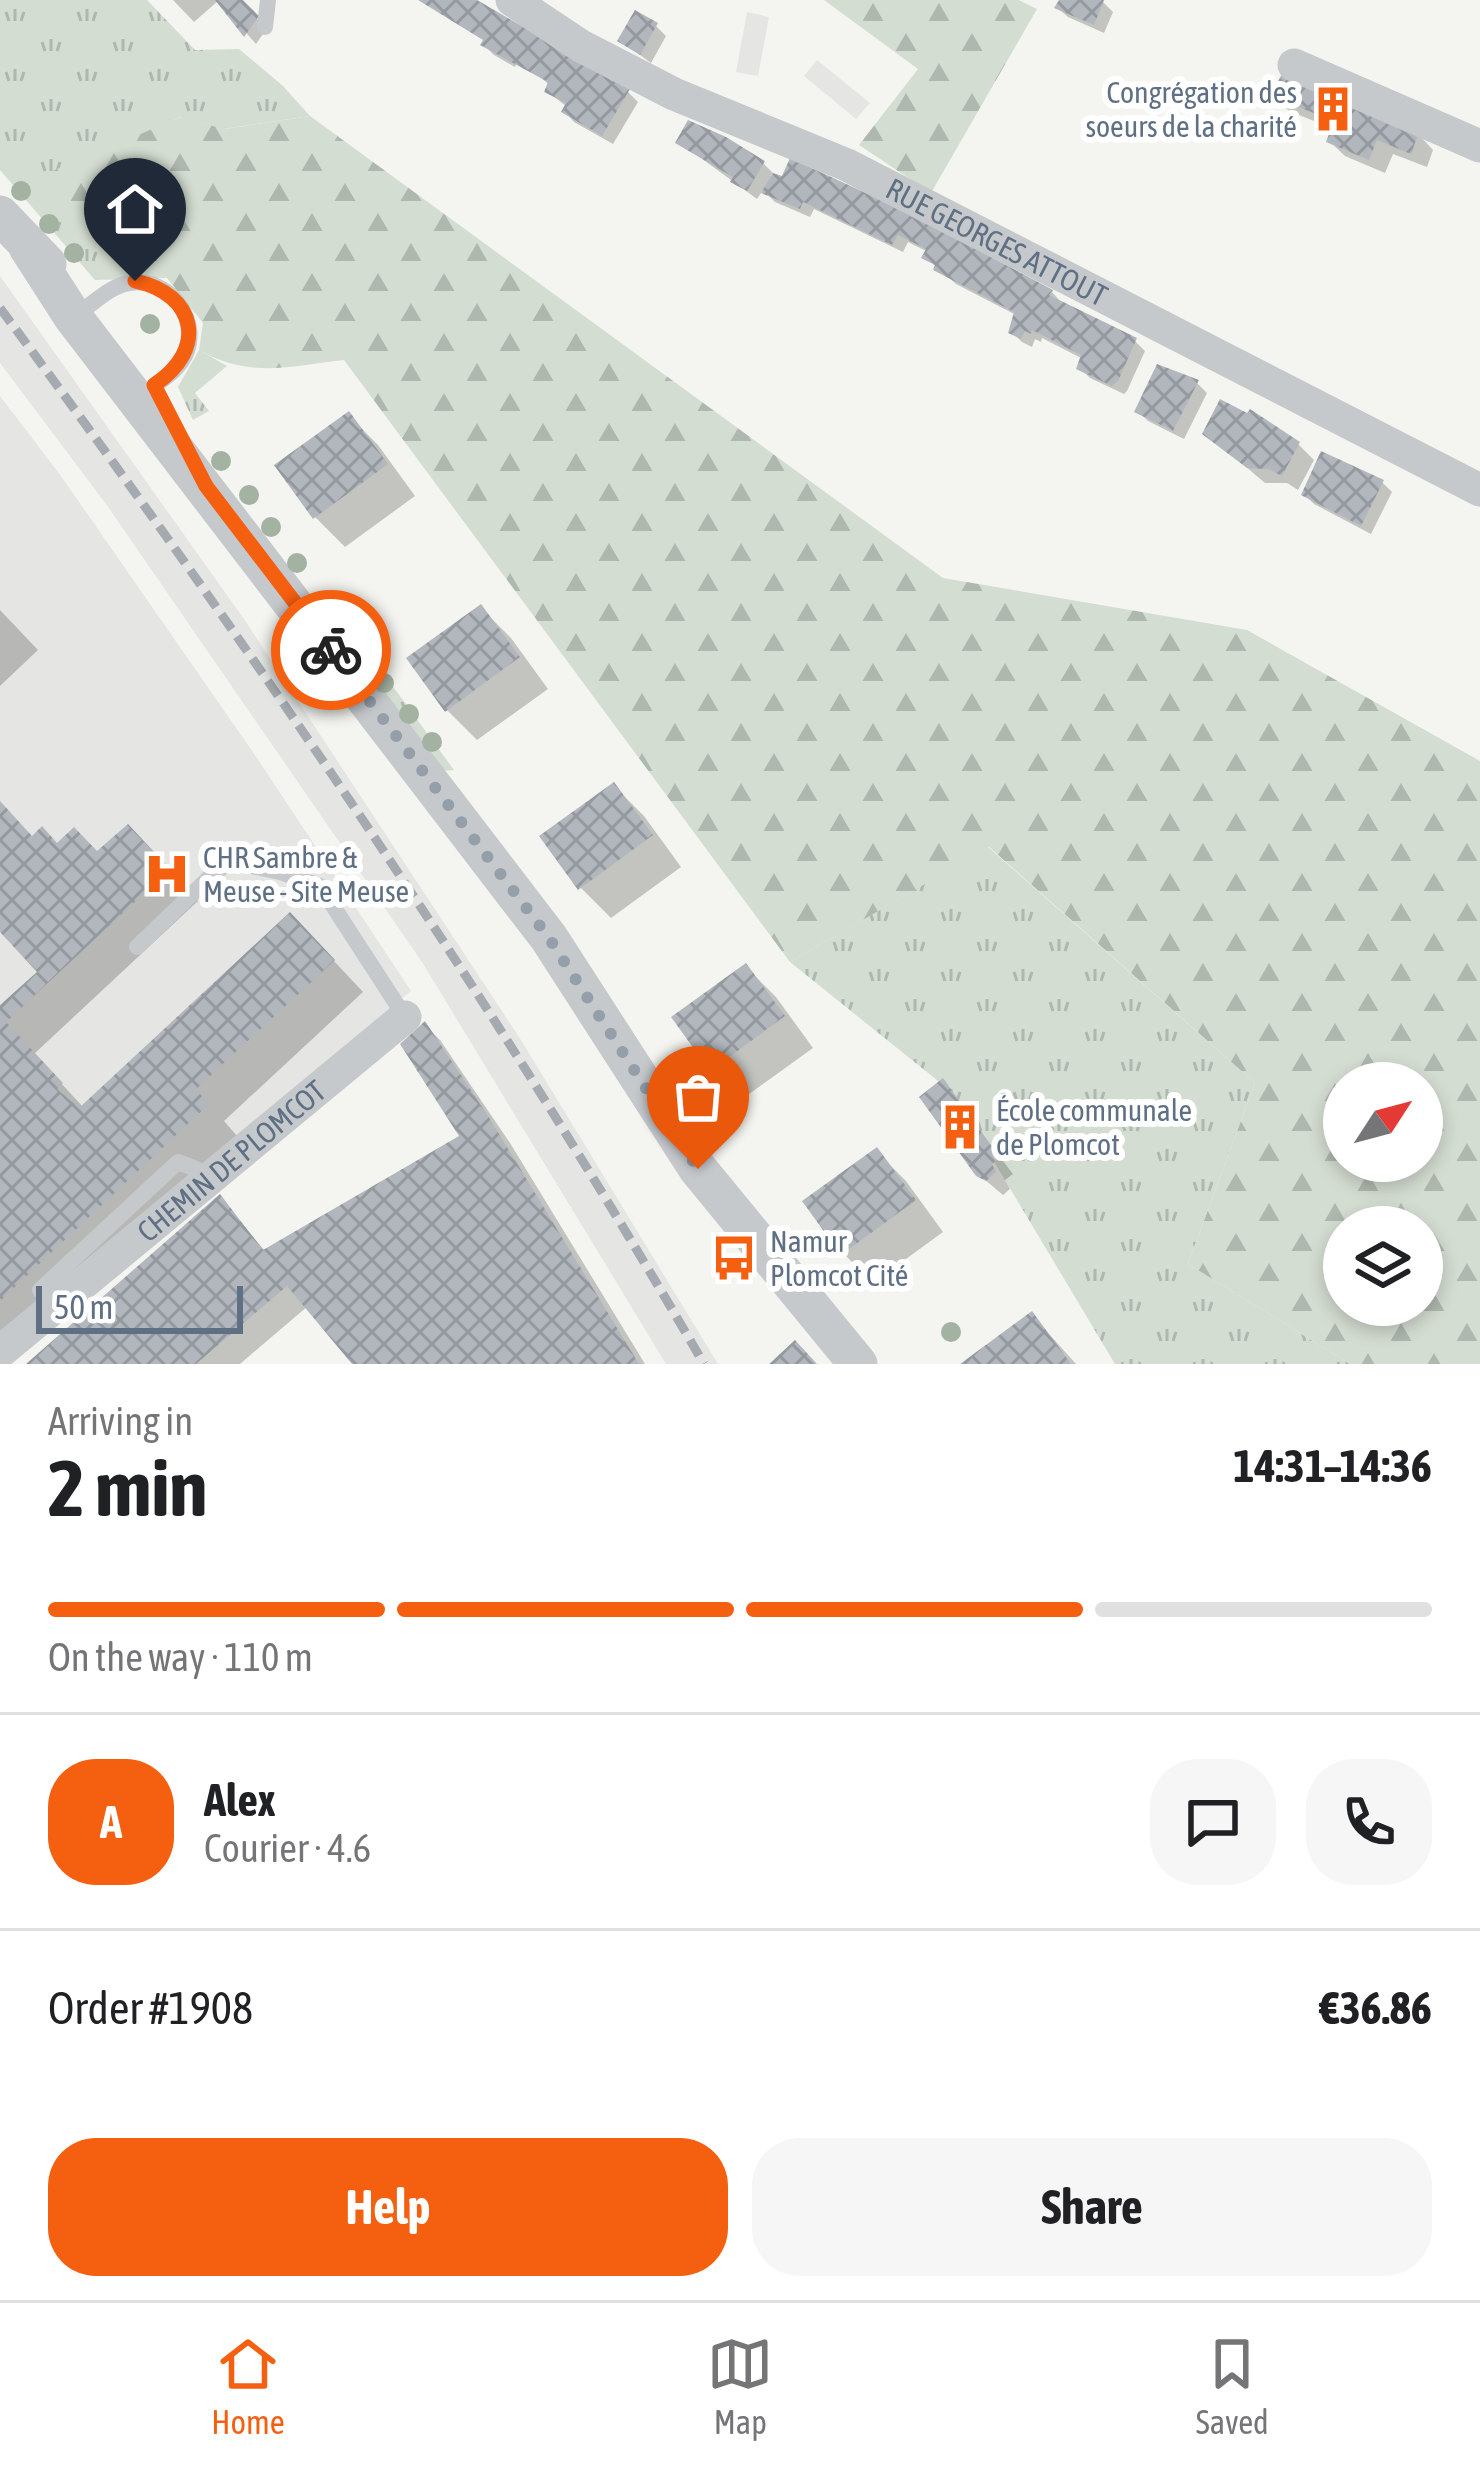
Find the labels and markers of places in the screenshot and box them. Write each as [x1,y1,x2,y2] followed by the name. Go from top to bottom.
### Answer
[1085,75,1297,143] place label: Congrégation des soeurs de la charité
[1308,84,1358,134] building icon: Congrégation des soeurs de la charité
[84,158,186,281] pin
[203,840,409,908] place label: CHR Sambre & Meuse - Site Meuse
[142,849,192,899] hospital icon: CHR Sambre & Meuse - Site Meuse
[647,1046,749,1169] pin
[996,1093,1192,1161] place label: École communale de Plomcot
[935,1102,985,1152] building icon: École communale de Plomcot
[770,1224,908,1292] place label: Namur Plomcot Cité
[709,1233,759,1283] bus stop icon: Namur Plomcot Cité

